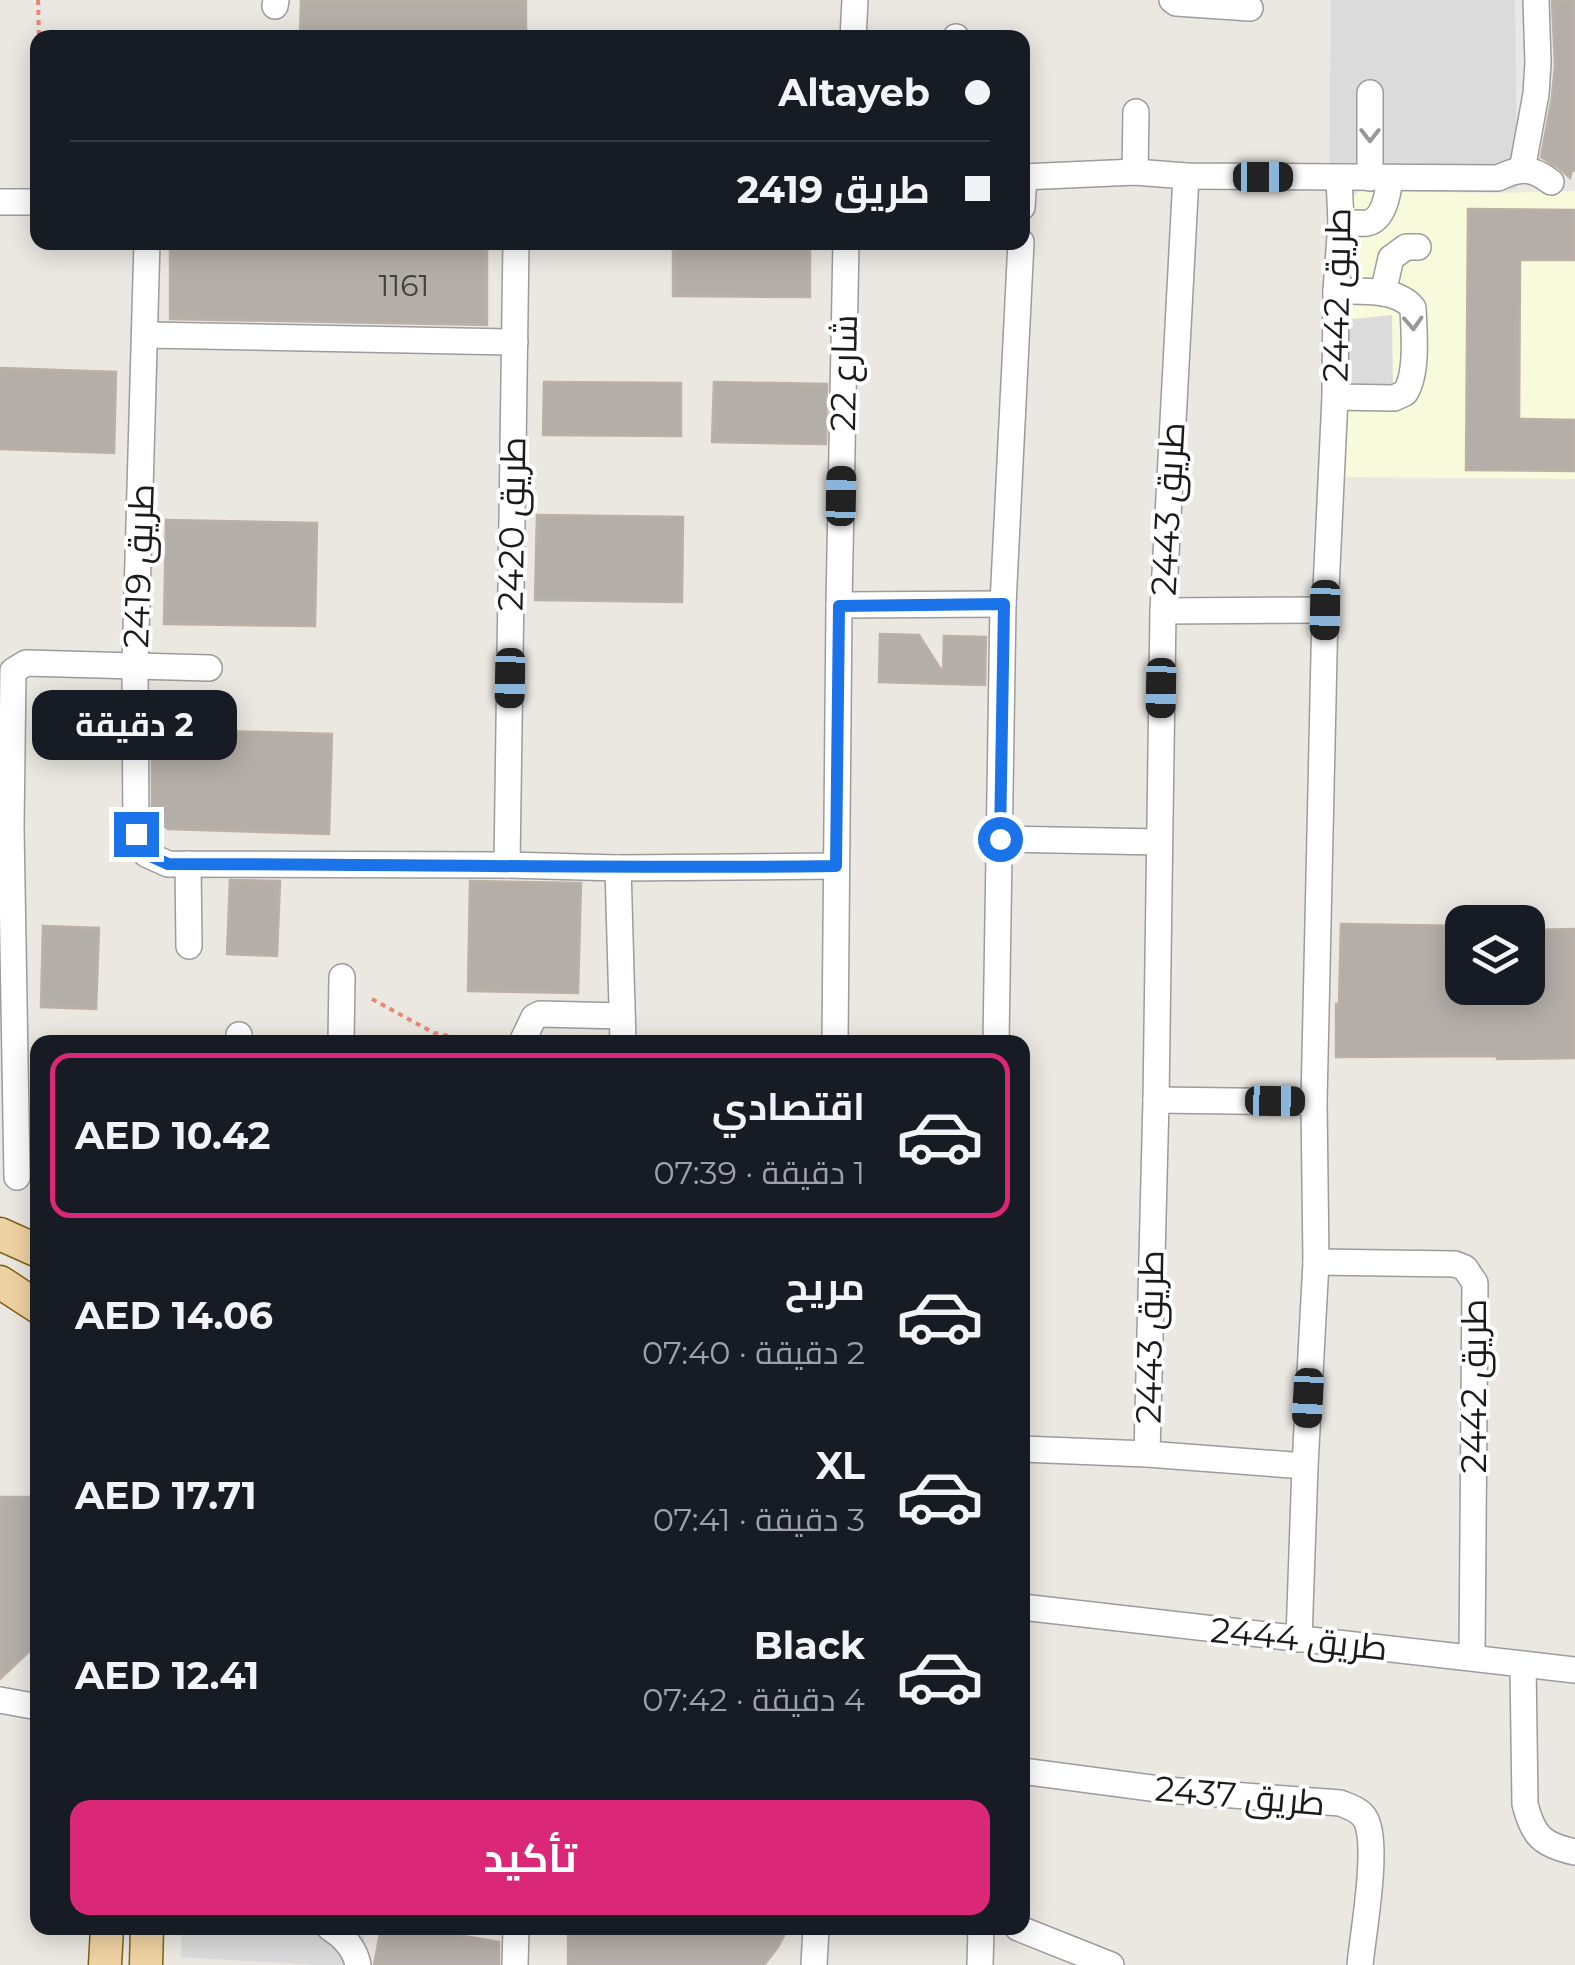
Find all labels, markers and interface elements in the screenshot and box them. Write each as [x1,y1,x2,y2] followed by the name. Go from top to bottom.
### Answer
[778,69,930,116] text: Altayeb
[1359,128,1381,144] one-way arrow
[1233,162,1293,192] car
[737,166,930,213] text: طريق 2419
[1313,207,1361,383] street label: طريق 2442
[379,267,429,304] house number: 1161
[821,314,868,432] street label: شارع 22
[1402,316,1423,332] one-way arrow
[1141,421,1195,597] street label: طريق 2443
[488,436,536,612] street label: طريق 2420
[825,466,857,526] car
[114,483,164,649] street label: طريق 2419
[1309,580,1341,640] car
[494,648,526,708] car
[1145,658,1177,718] car
[34,689,238,759] callout: 2 دقيقة
[75,705,194,744] text: 2 دقيقة
[114,812,159,857] route end
[978,817,1023,862] route start
[1445,905,1545,1005] map controls
[1445,905,1545,1005] button: layers
[712,1083,865,1130] text: اقتصادي
[1245,1085,1305,1117] car
[895,1091,985,1181] icon: car
[75,1112,271,1159] text: AED 10.42
[654,1153,865,1192] text: 1 دقيقة · 07:39
[1126,1250,1174,1424] street label: طريق 2443
[785,1263,865,1310] text: مريح
[895,1271,985,1361] icon: car
[75,1292,273,1339] text: AED 14.06
[1452,1299,1496,1473] street label: طريق 2442
[642,1333,865,1372] text: 2 دقيقة · 07:40
[1291,1367,1325,1429] car
[816,1442,865,1489] text: XL
[895,1451,985,1541] icon: car
[75,1472,257,1519] text: AED 17.71
[653,1500,865,1539] text: 3 دقيقة · 07:41
[1208,1608,1390,1670] street label: طريق 2444
[754,1622,865,1669] text: Black
[895,1631,985,1721] icon: car
[75,1652,260,1699] text: AED 12.41
[642,1680,865,1719] text: 4 دقيقة · 07:42
[1153,1767,1327,1825] street label: طريق 2437
[70,1800,990,1915] button: تأكيد

